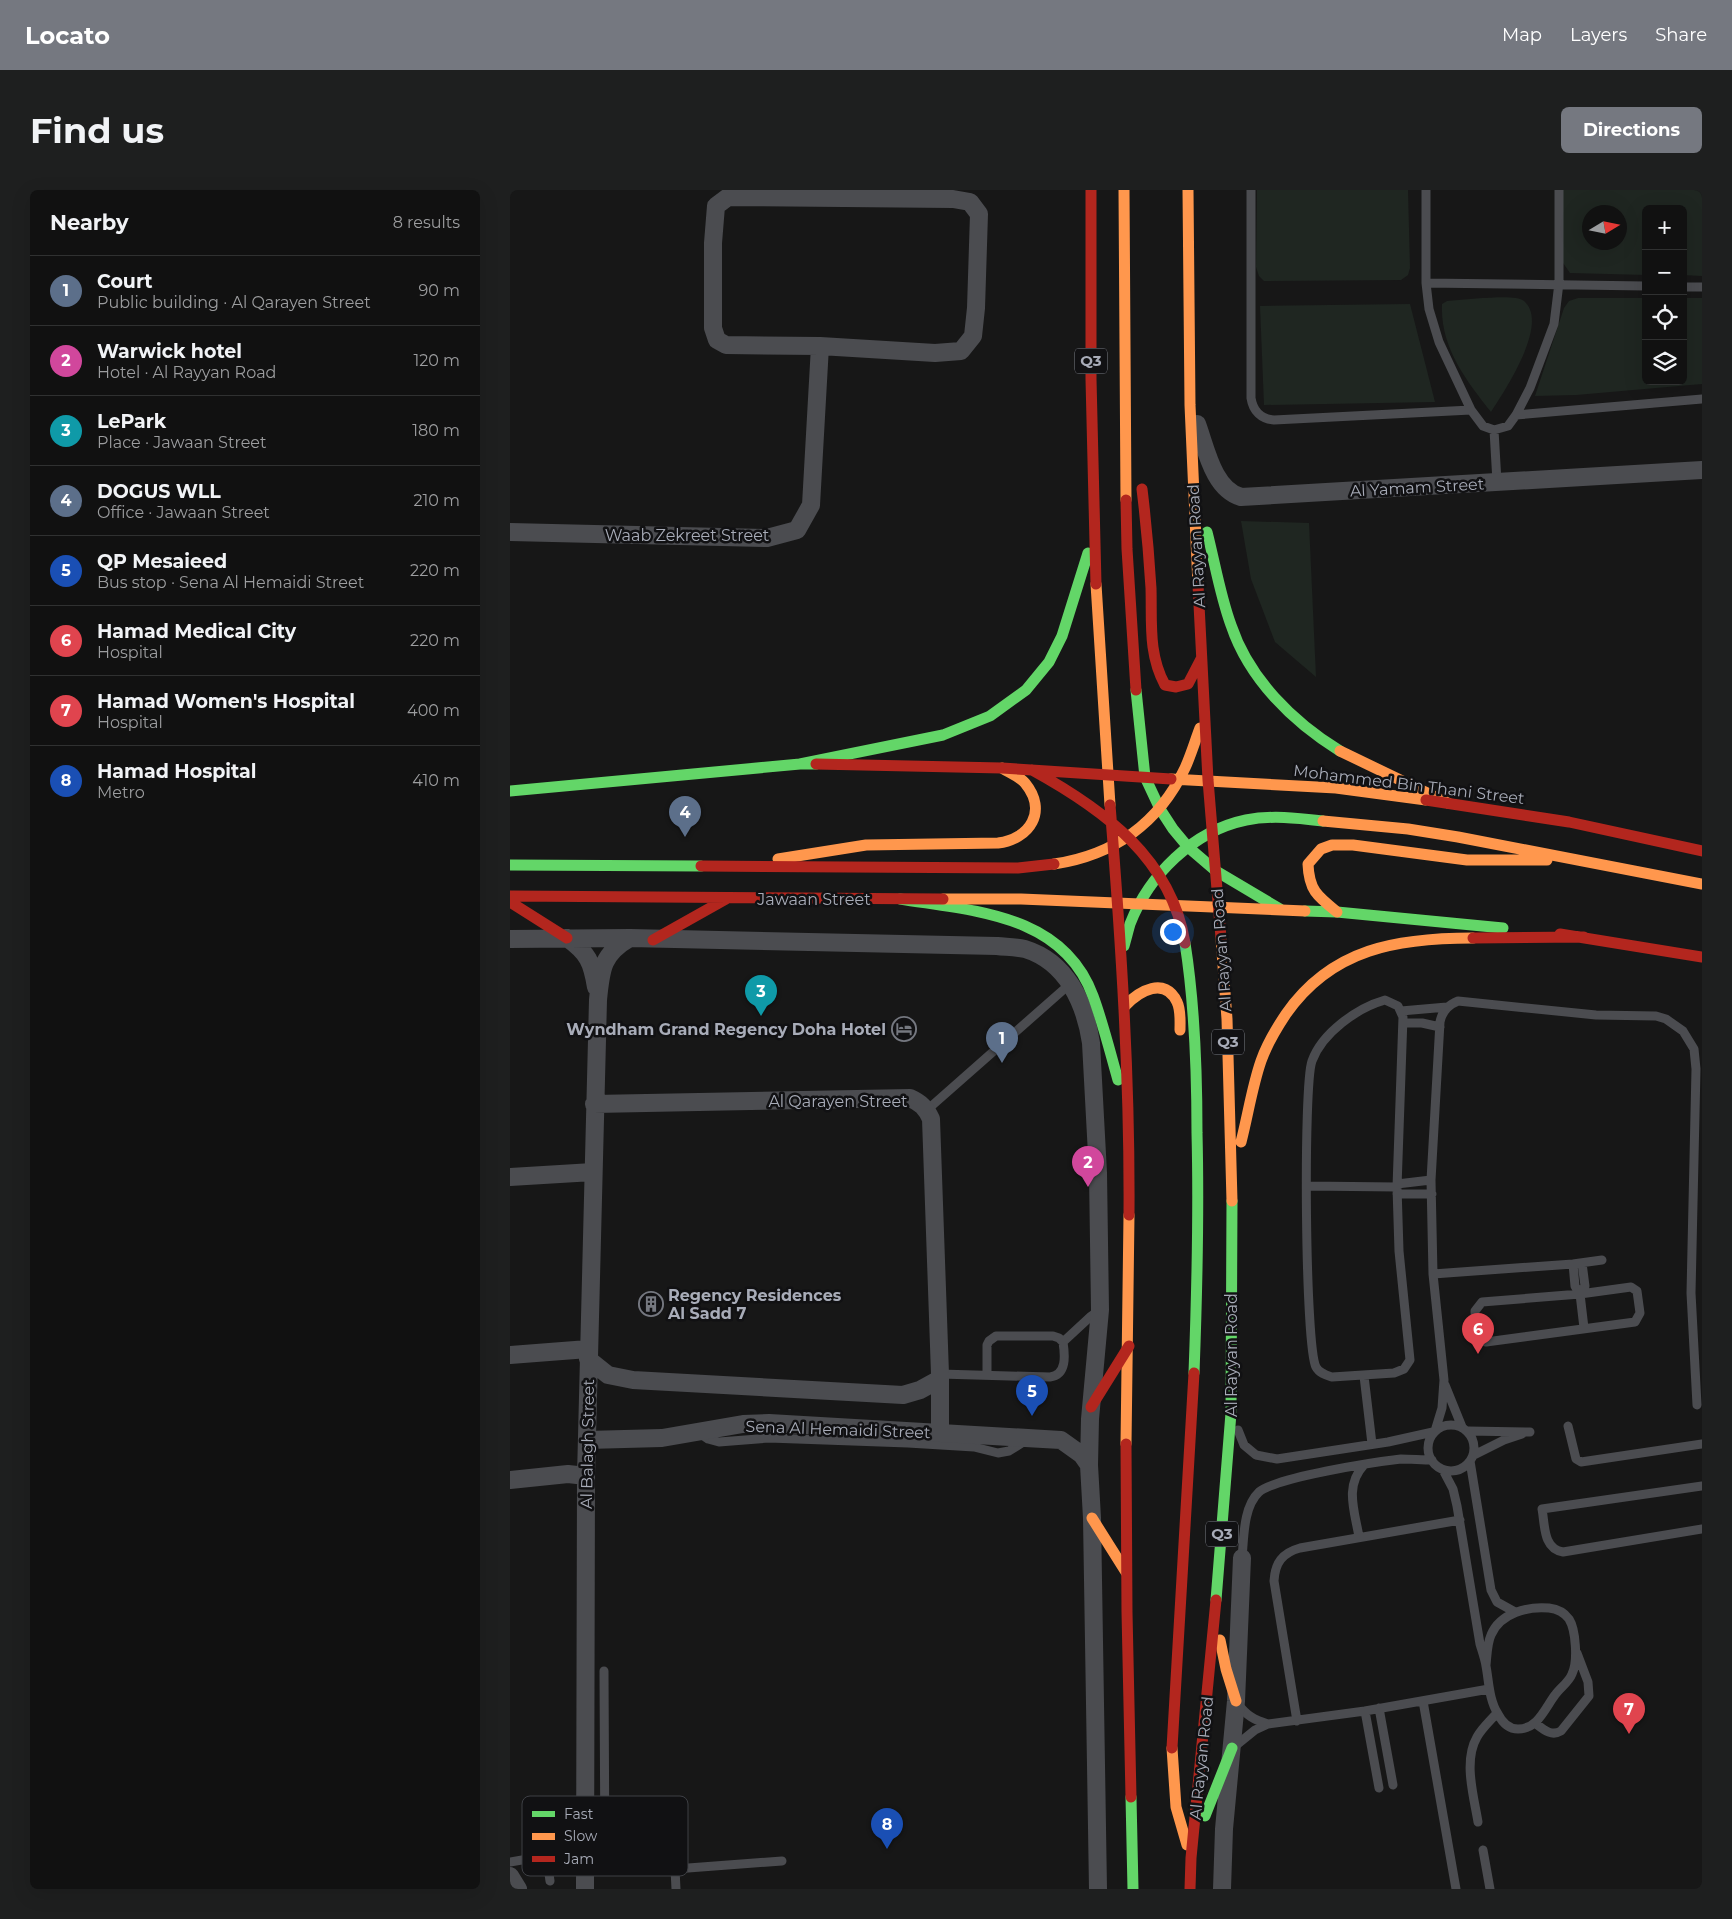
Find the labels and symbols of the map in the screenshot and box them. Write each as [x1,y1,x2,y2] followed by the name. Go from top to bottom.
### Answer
[1582,205,1627,250] north arrow
[1075,348,1107,374] road number: Q3
[1349,474,1485,501] street label: Al Yamam Street
[1184,484,1209,608] street label: Al Rayyan Road
[605,526,770,545] street label: Waab Zekreet Street
[1292,761,1526,808] street label: Mohammed Bin Thani Street
[669,796,701,837] pin: 4
[1208,888,1235,1012] street label: Al Rayyan Road
[756,890,871,909] street label: Jawaan Street
[1160,919,1186,945] your location
[745,975,777,1016] pin: 3
[891,1016,917,1042] hotel icon: Wyndham Grand Regency Doha Hotel
[566,1020,886,1039] place label: Wyndham Grand Regency Doha Hotel
[986,1022,1018,1063] pin: 1
[1212,1030,1244,1054] road number: Q3
[768,1092,908,1111] street label: Al Qarayen Street
[1072,1146,1104,1187] pin: 2
[667,1286,842,1323] place label: Regency Residences Al Sadd 7
[638,1291,664,1317] building icon: Regency Residences Al Sadd 7
[1222,1293,1241,1417] street label: Al Rayyan Road
[1462,1313,1494,1354] pin: 6
[1016,1375,1048,1416] pin: 5
[577,1379,598,1509] street label: Al Balagh Street
[745,1417,931,1442] street label: Sena Al Hemaidi Street
[1206,1522,1238,1546] road number: Q3
[1613,1693,1645,1734] pin: 7
[1186,1695,1217,1821] street label: Al Rayyan Road
[522,1796,688,1876] legend
[564,1805,594,1823] text: Fast
[871,1808,903,1849] pin: 8
[564,1827,598,1845] text: Slow
[563,1850,594,1868] text: Jam

